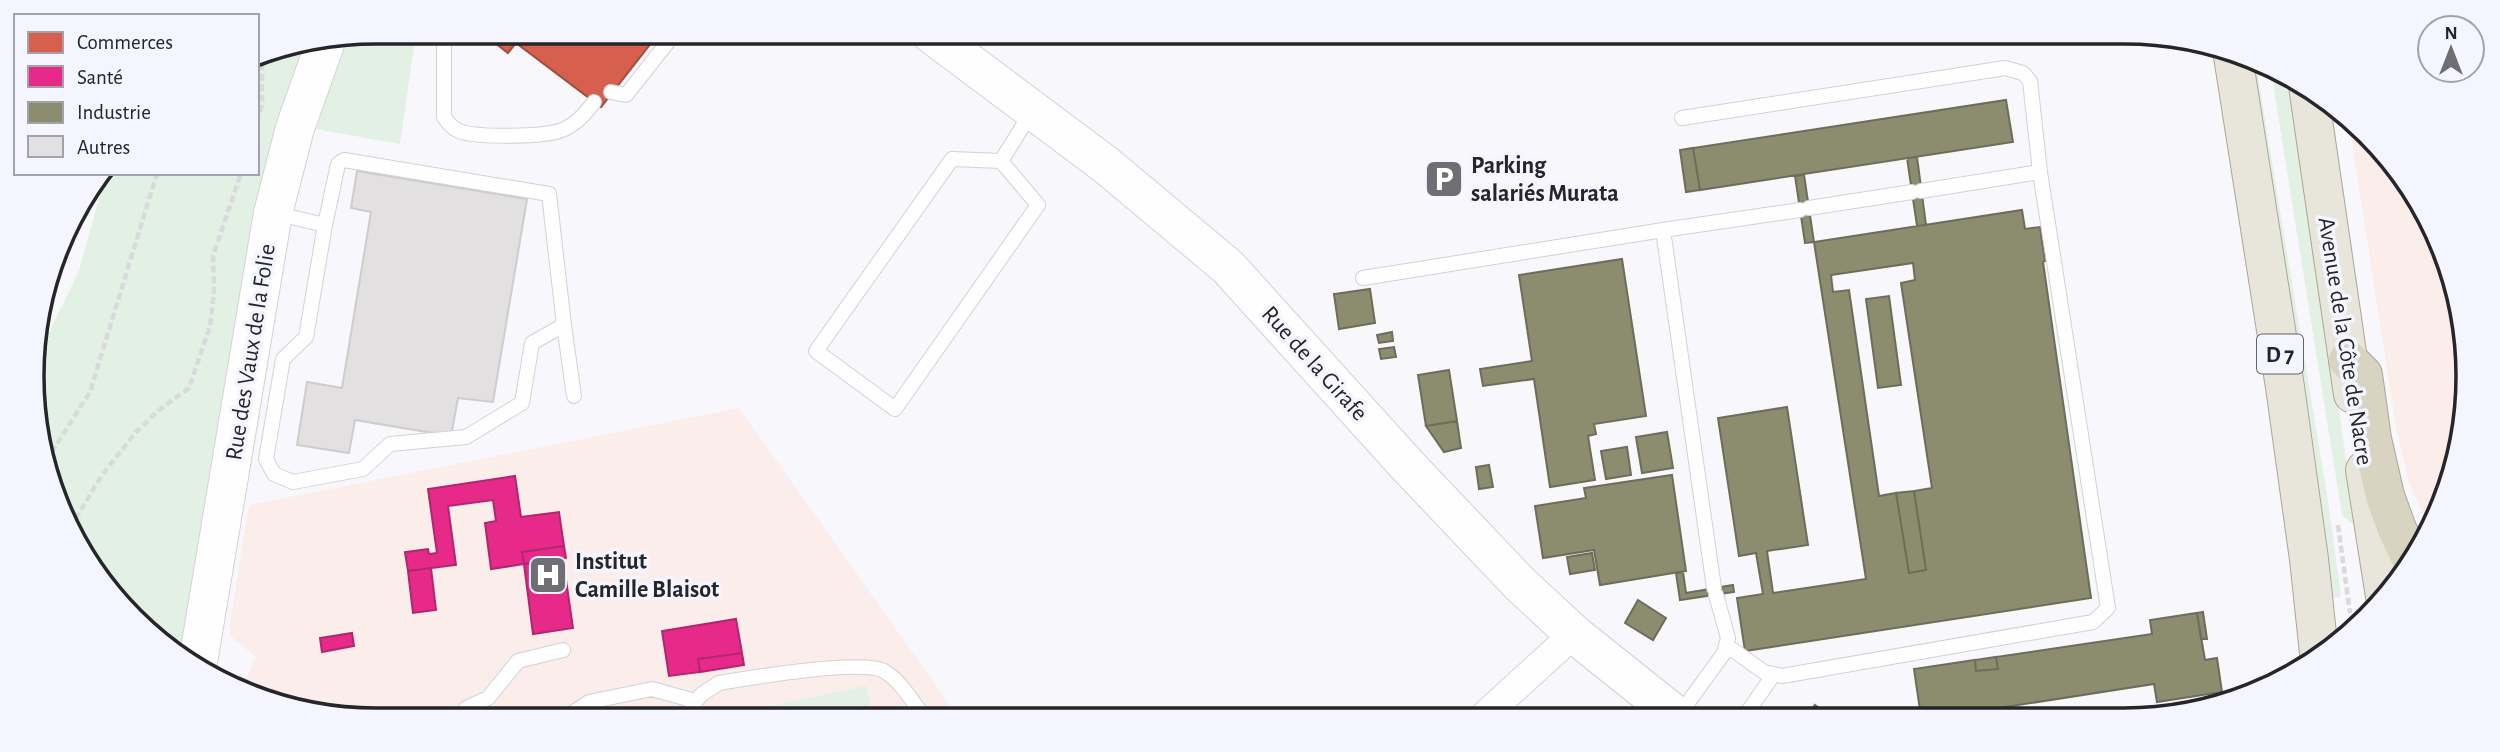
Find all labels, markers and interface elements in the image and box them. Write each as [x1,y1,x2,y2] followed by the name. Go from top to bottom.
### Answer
[14,14,259,175] legend
[2416,14,2486,84] north arrow
[2444,24,2458,43] text: N
[77,32,173,53] text: Commerces
[77,67,123,88] text: Santé
[77,102,151,123] text: Industrie
[77,137,130,158] text: Autres
[1471,154,1619,206] place label: Parking salariés Murata
[1423,158,1465,200] parking icon: Parking salariés Murata
[2314,215,2376,467] street label: Avenue de la Côte de Nacre
[222,242,280,462] street label: Rue des Vaux de la Folie
[1257,302,1372,426] street label: Rue de la Girafe
[2257,334,2303,374] road number: D 7
[575,550,719,602] place label: Institut Camille Blaisot
[527,554,569,596] hospital icon: Institut Camille Blaisot

